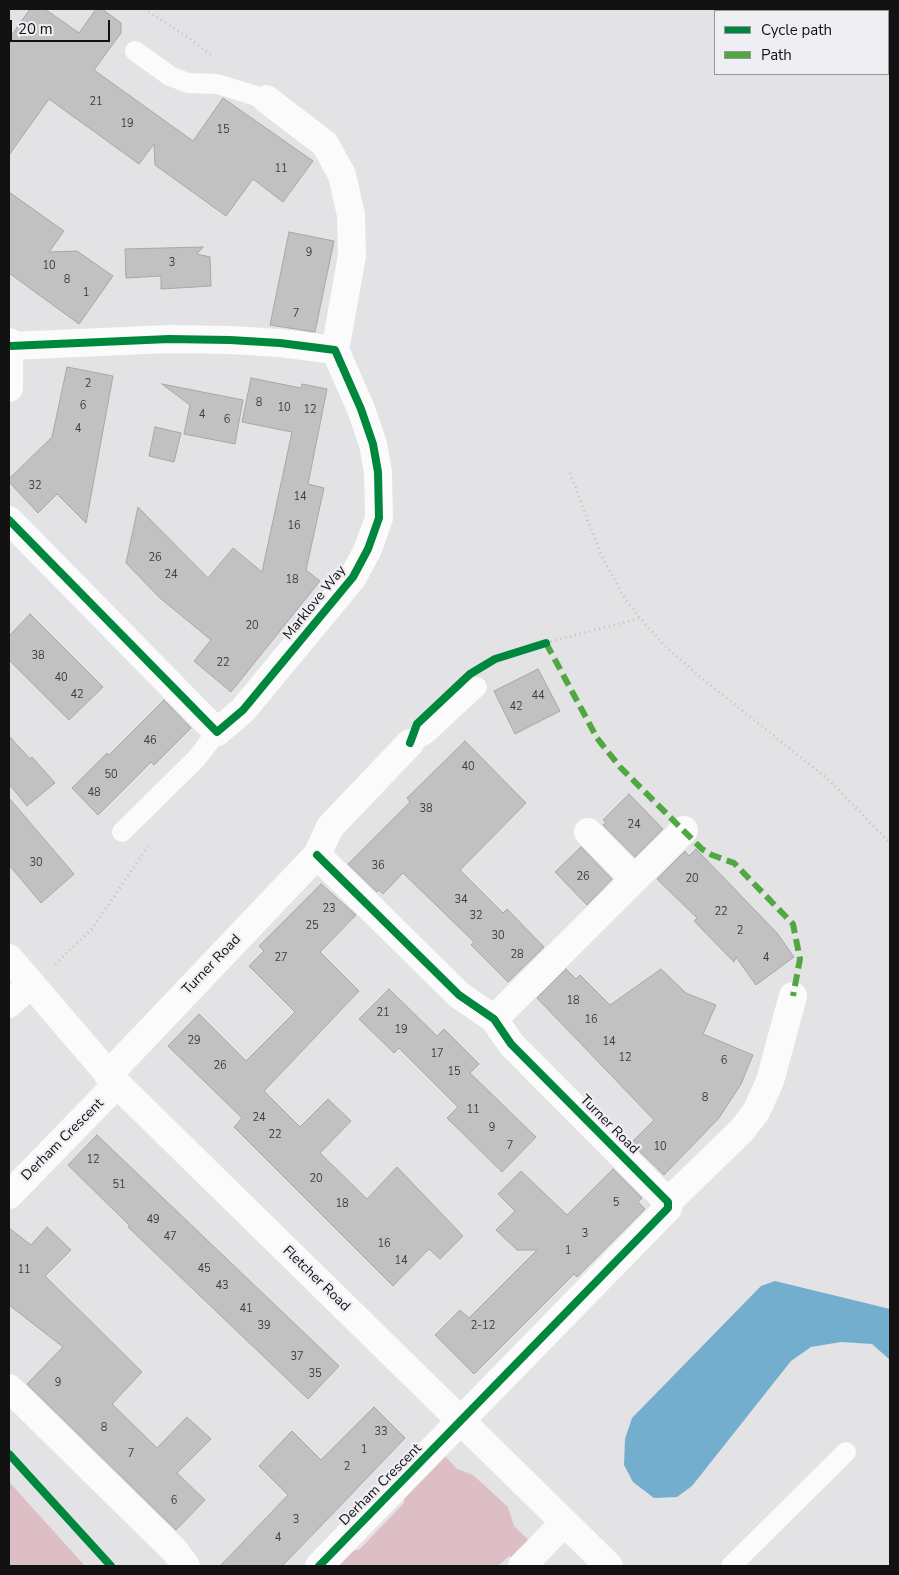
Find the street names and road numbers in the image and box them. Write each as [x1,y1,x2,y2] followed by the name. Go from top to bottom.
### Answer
[280,563,350,643] street label: Marklove Way
[179,932,245,998] street label: Turner Road
[576,1092,642,1158] street label: Turner Road
[19,1096,107,1184] street label: Derham Crescent
[279,1243,353,1315] street label: Fletcher Road
[337,1441,425,1529] street label: Derham Crescent

